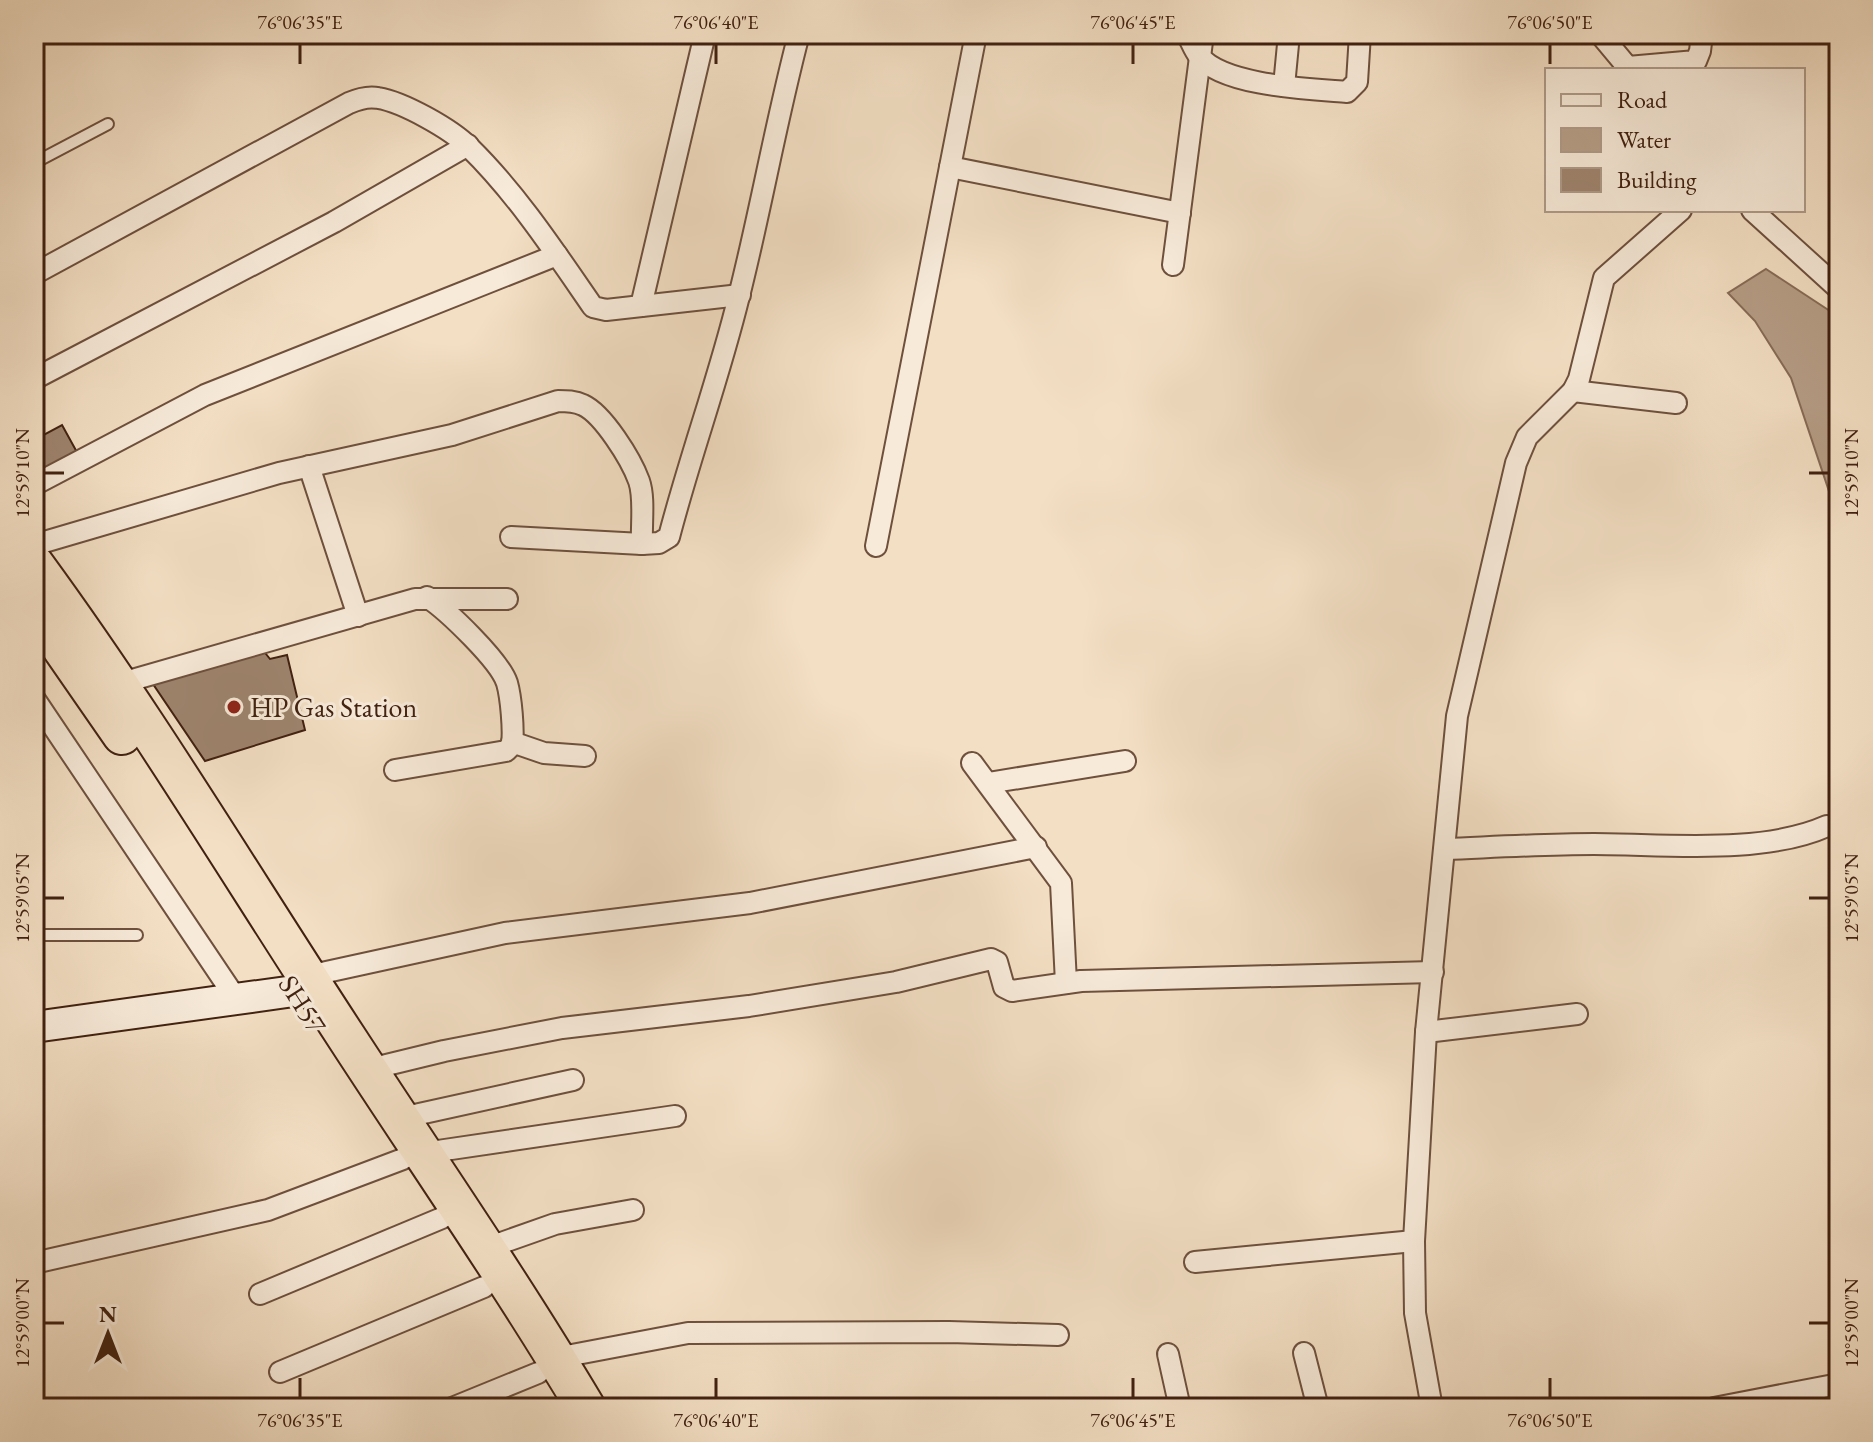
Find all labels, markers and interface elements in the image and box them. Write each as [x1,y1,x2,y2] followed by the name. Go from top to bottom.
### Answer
[257,9,343,35] text: 76°06'35"E
[673,9,759,35] text: 76°06'40"E
[1090,9,1176,35] text: 76°06'45"E
[1507,9,1593,35] text: 76°06'50"E
[1545,68,1805,212] legend
[1617,84,1668,115] text: Road
[1617,124,1671,155] text: Water
[1617,164,1697,195] text: Building
[9,428,35,518] text: 12°59'10"N
[1838,428,1864,518] text: 12°59'10"N
[250,689,417,725] place label: HP Gas Station
[225,698,243,716] marker: HP Gas Station
[9,853,35,943] text: 12°59'05"N
[1838,853,1864,943] text: 12°59'05"N
[271,968,335,1041] street label: SH57
[9,1278,35,1368] text: 12°59'00"N
[1838,1278,1864,1368] text: 12°59'00"N
[68,1294,148,1374] north arrow
[99,1300,117,1329] text: N
[257,1407,343,1433] text: 76°06'35"E
[673,1407,759,1433] text: 76°06'40"E
[1090,1407,1176,1433] text: 76°06'45"E
[1507,1407,1593,1433] text: 76°06'50"E

